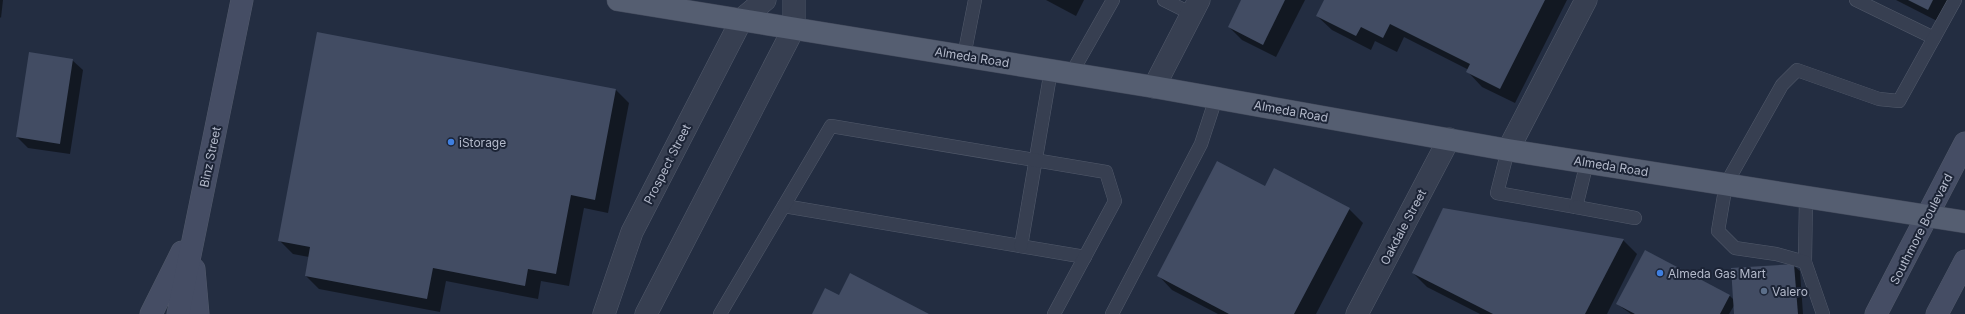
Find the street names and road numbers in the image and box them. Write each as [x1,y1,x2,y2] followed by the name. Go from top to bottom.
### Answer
[934,44,1010,70] street label: Almeda Road
[1253,97,1329,125] street label: Almeda Road
[640,121,694,207] street label: Prospect Street
[196,125,224,189] street label: Binz Street
[1573,153,1649,179] street label: Almeda Road
[1887,171,1955,287] street label: Southmore Boulevard
[1377,187,1429,267] street label: Oakdale Street

